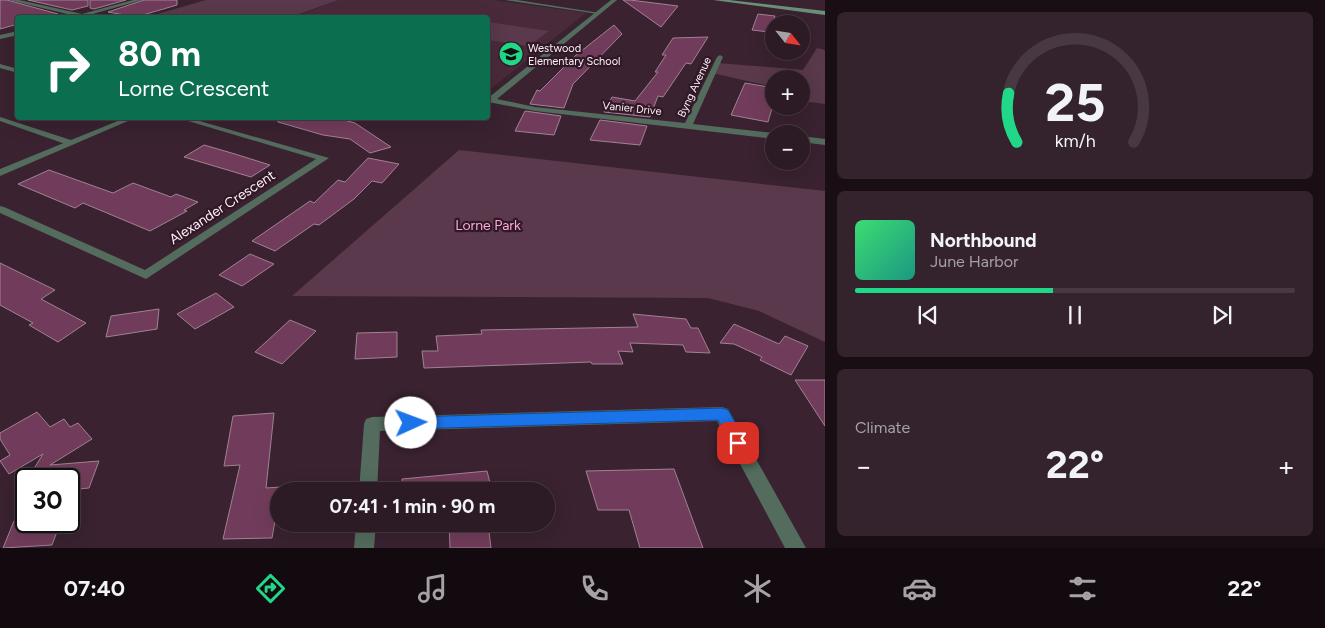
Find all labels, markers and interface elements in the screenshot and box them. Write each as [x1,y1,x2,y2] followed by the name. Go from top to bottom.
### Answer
[765,15,810,60] north arrow
[765,15,810,170] map controls
[118,33,201,75] text: 80 m
[35,35,100,100] icon: right
[498,41,524,67] school or university icon: Westwood Elementary School
[528,42,620,68] place label: Westwood Elementary School
[675,55,714,119] street label: Byng Avenue
[765,70,810,115] button: +
[1045,72,1105,134] text: 25
[118,75,269,102] text: Lorne Crescent
[602,99,662,118] street label: Vanier Drive
[765,125,810,170] button: −
[1055,130,1095,151] text: km/h
[166,167,278,248] street label: Alexander Crescent
[455,217,521,234] park label: Lorne Park
[930,229,1037,252] text: Northbound
[930,252,1018,271] text: June Harbor
[914,301,942,329] icon: previous
[1061,301,1089,329] icon: pause
[1208,301,1236,329] icon: next
[384,396,436,448] position arrow
[855,418,910,437] text: Climate
[717,422,759,464] pin
[724,429,752,457] icon: arrive
[1046,442,1104,488] text: 22°
[855,449,872,483] text: −
[1278,449,1295,483] text: +
[15,468,80,533] speed limit sign: 30
[330,495,495,518] text: 07:41 · 1 min · 90 m
[253,571,288,606] icon: directions
[415,571,450,606] icon: music
[577,571,612,606] icon: phone
[740,571,775,606] icon: climate
[902,571,937,606] icon: car
[1065,571,1100,606] icon: filters
[64,575,125,602] text: 07:40
[1227,575,1261,602] text: 22°

